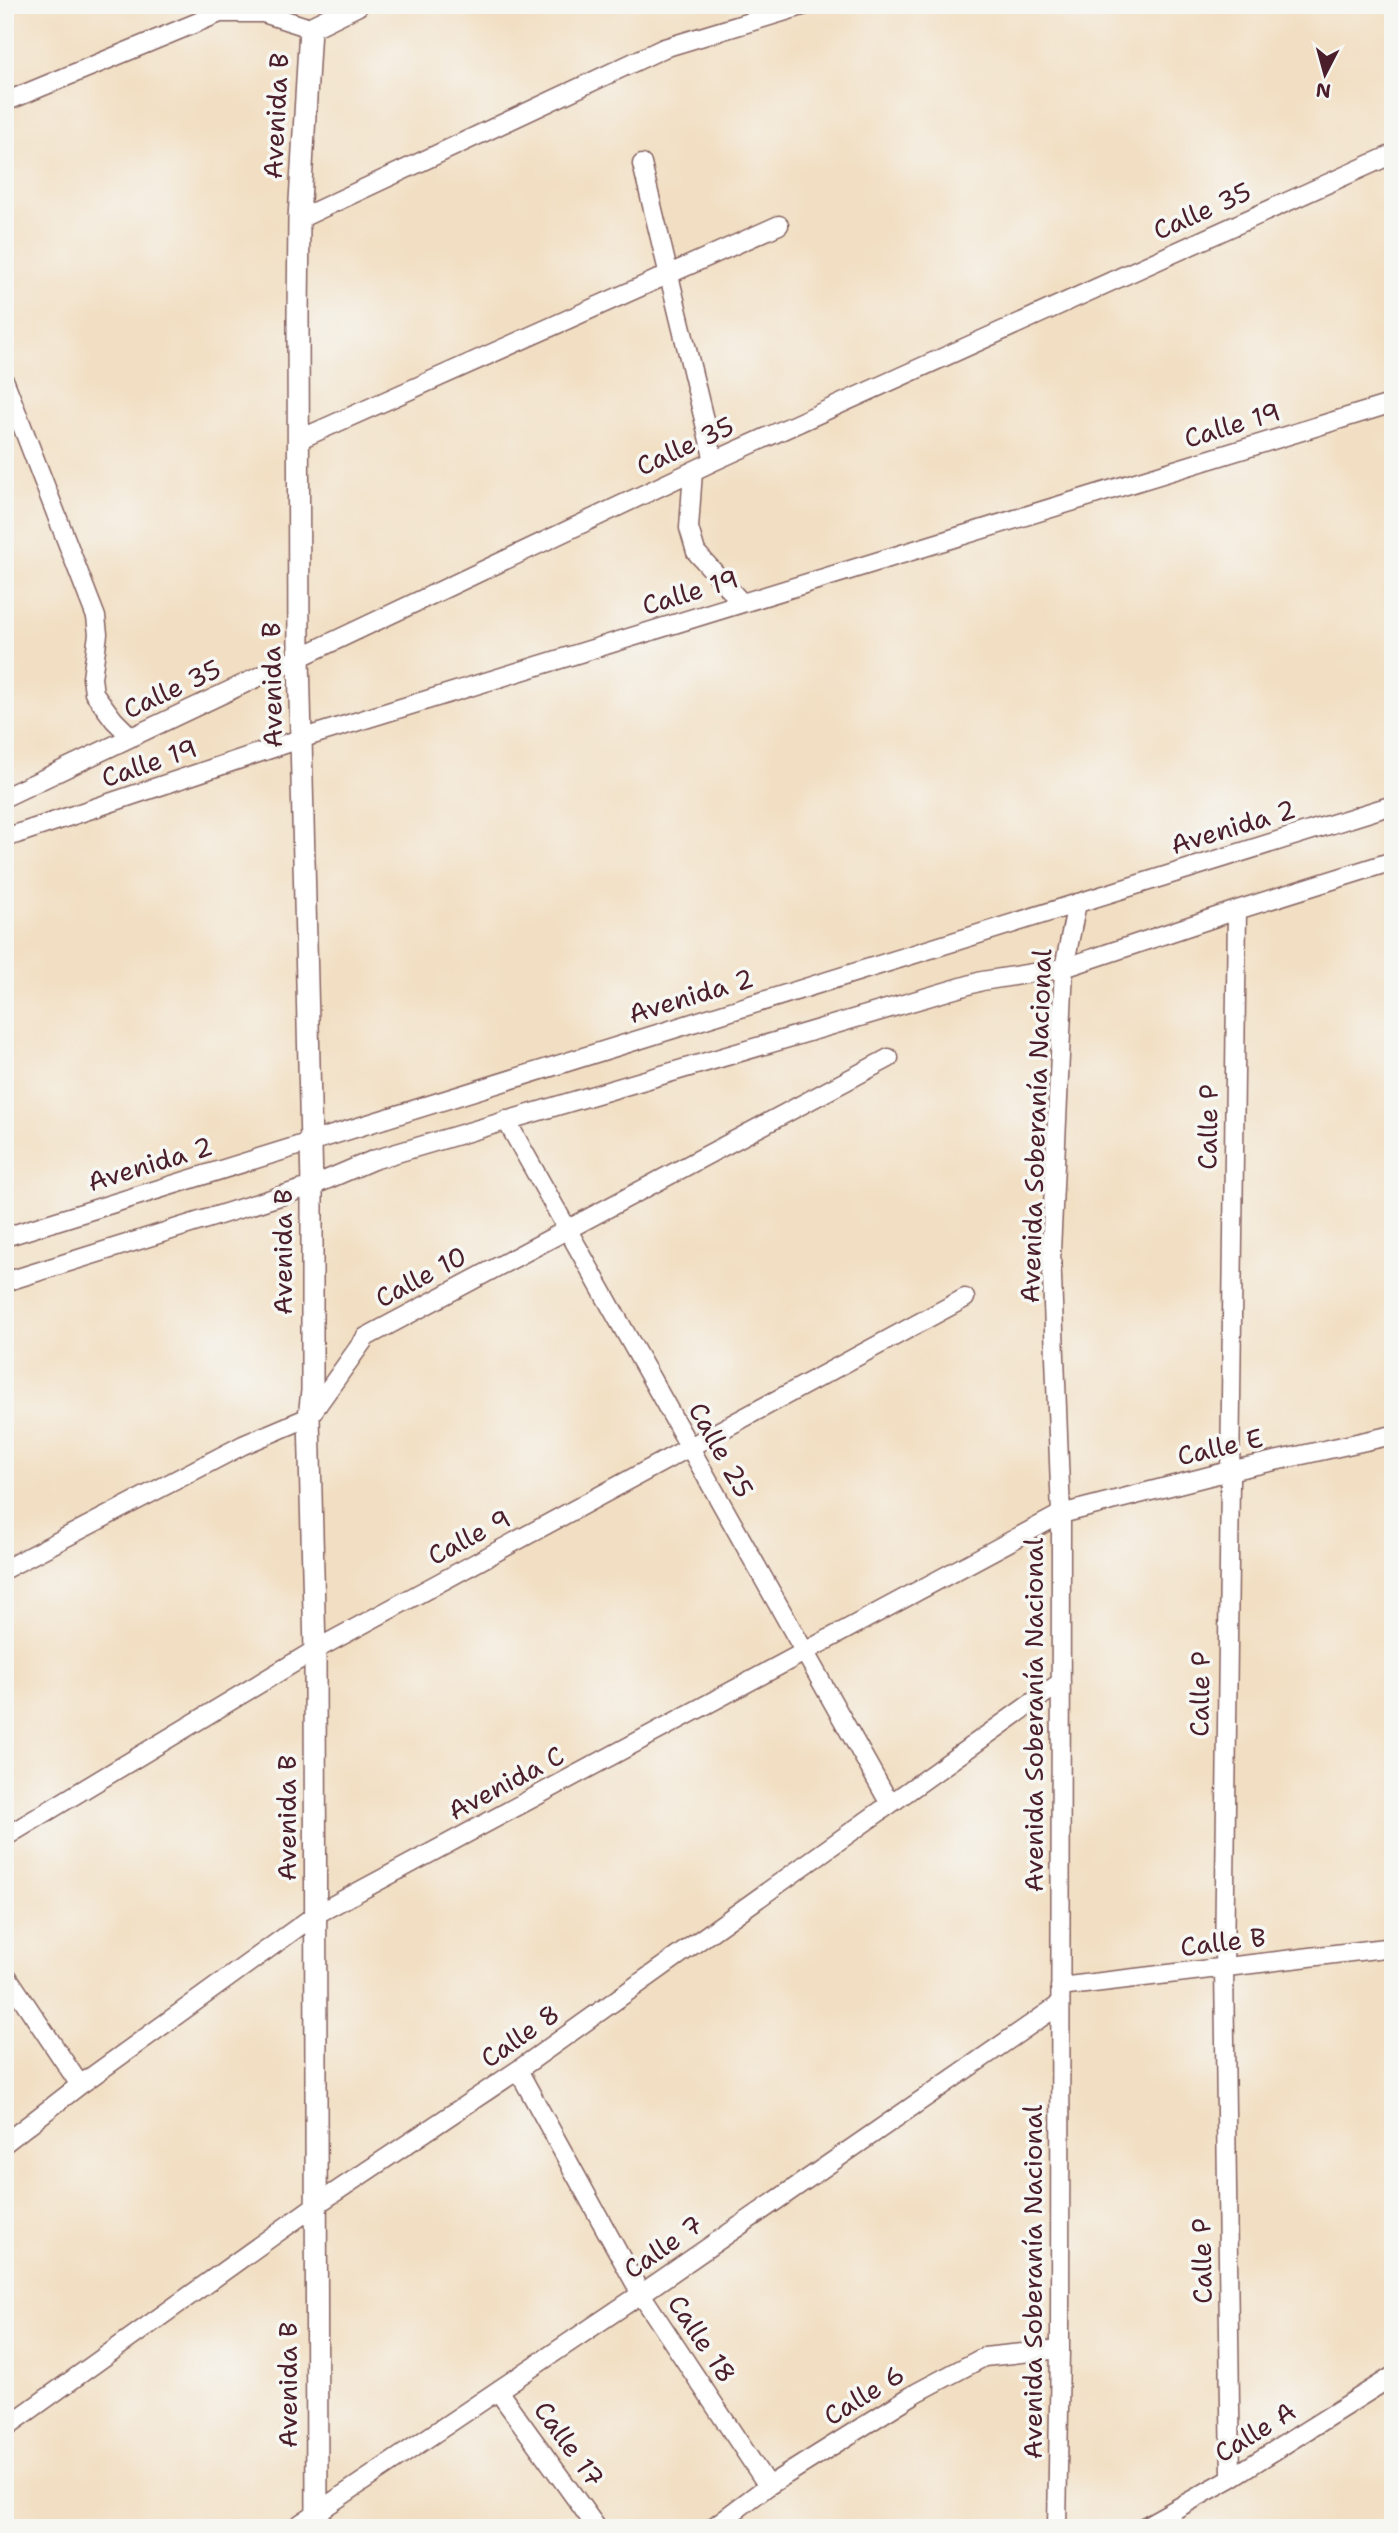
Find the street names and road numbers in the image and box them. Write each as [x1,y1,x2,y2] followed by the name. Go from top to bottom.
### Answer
[255,52,296,180] street label: Avenida B
[1147,173,1256,248] street label: Calle 35
[1180,393,1284,456] street label: Calle 19
[630,408,739,483] street label: Calle 35
[638,560,742,623] street label: Calle 19
[253,622,290,748] street label: Avenida B
[117,651,226,726] street label: Calle 35
[96,730,201,795] street label: Calle 19
[1166,791,1300,862] street label: Avenida 2
[1012,948,1059,1304] street label: Avenida Soberanía Nacional
[624,960,758,1031] street label: Avenida 2
[1189,1084,1226,1170] street label: Calle P
[83,1128,217,1199] street label: Avenida 2
[265,1189,300,1315] street label: Avenida B
[369,1238,473,1315] street label: Calle 10
[681,1396,762,1504] street label: Calle 25
[1174,1420,1266,1473] street label: Calle E
[421,1500,516,1573] street label: Calle 9
[1016,1538,1051,1892] street label: Avenida Soberanía Nacional
[1181,1651,1218,1737] street label: Calle P
[442,1737,570,1828] street label: Avenida C
[269,1755,304,1881] street label: Avenida B
[1178,1919,1268,1964] street label: Calle B
[473,1996,566,2075] street label: Calle 8
[1015,2105,1050,2459] street label: Avenida Soberanía Nacional
[616,2207,709,2286] street label: Calle 7
[1183,2218,1220,2304] street label: Calle P
[660,2288,745,2390] street label: Calle 18
[270,2322,305,2448] street label: Avenida B
[817,2356,911,2433] street label: Calle 6
[1207,2393,1302,2470] street label: Calle A
[526,2394,612,2494] street label: Calle 17

